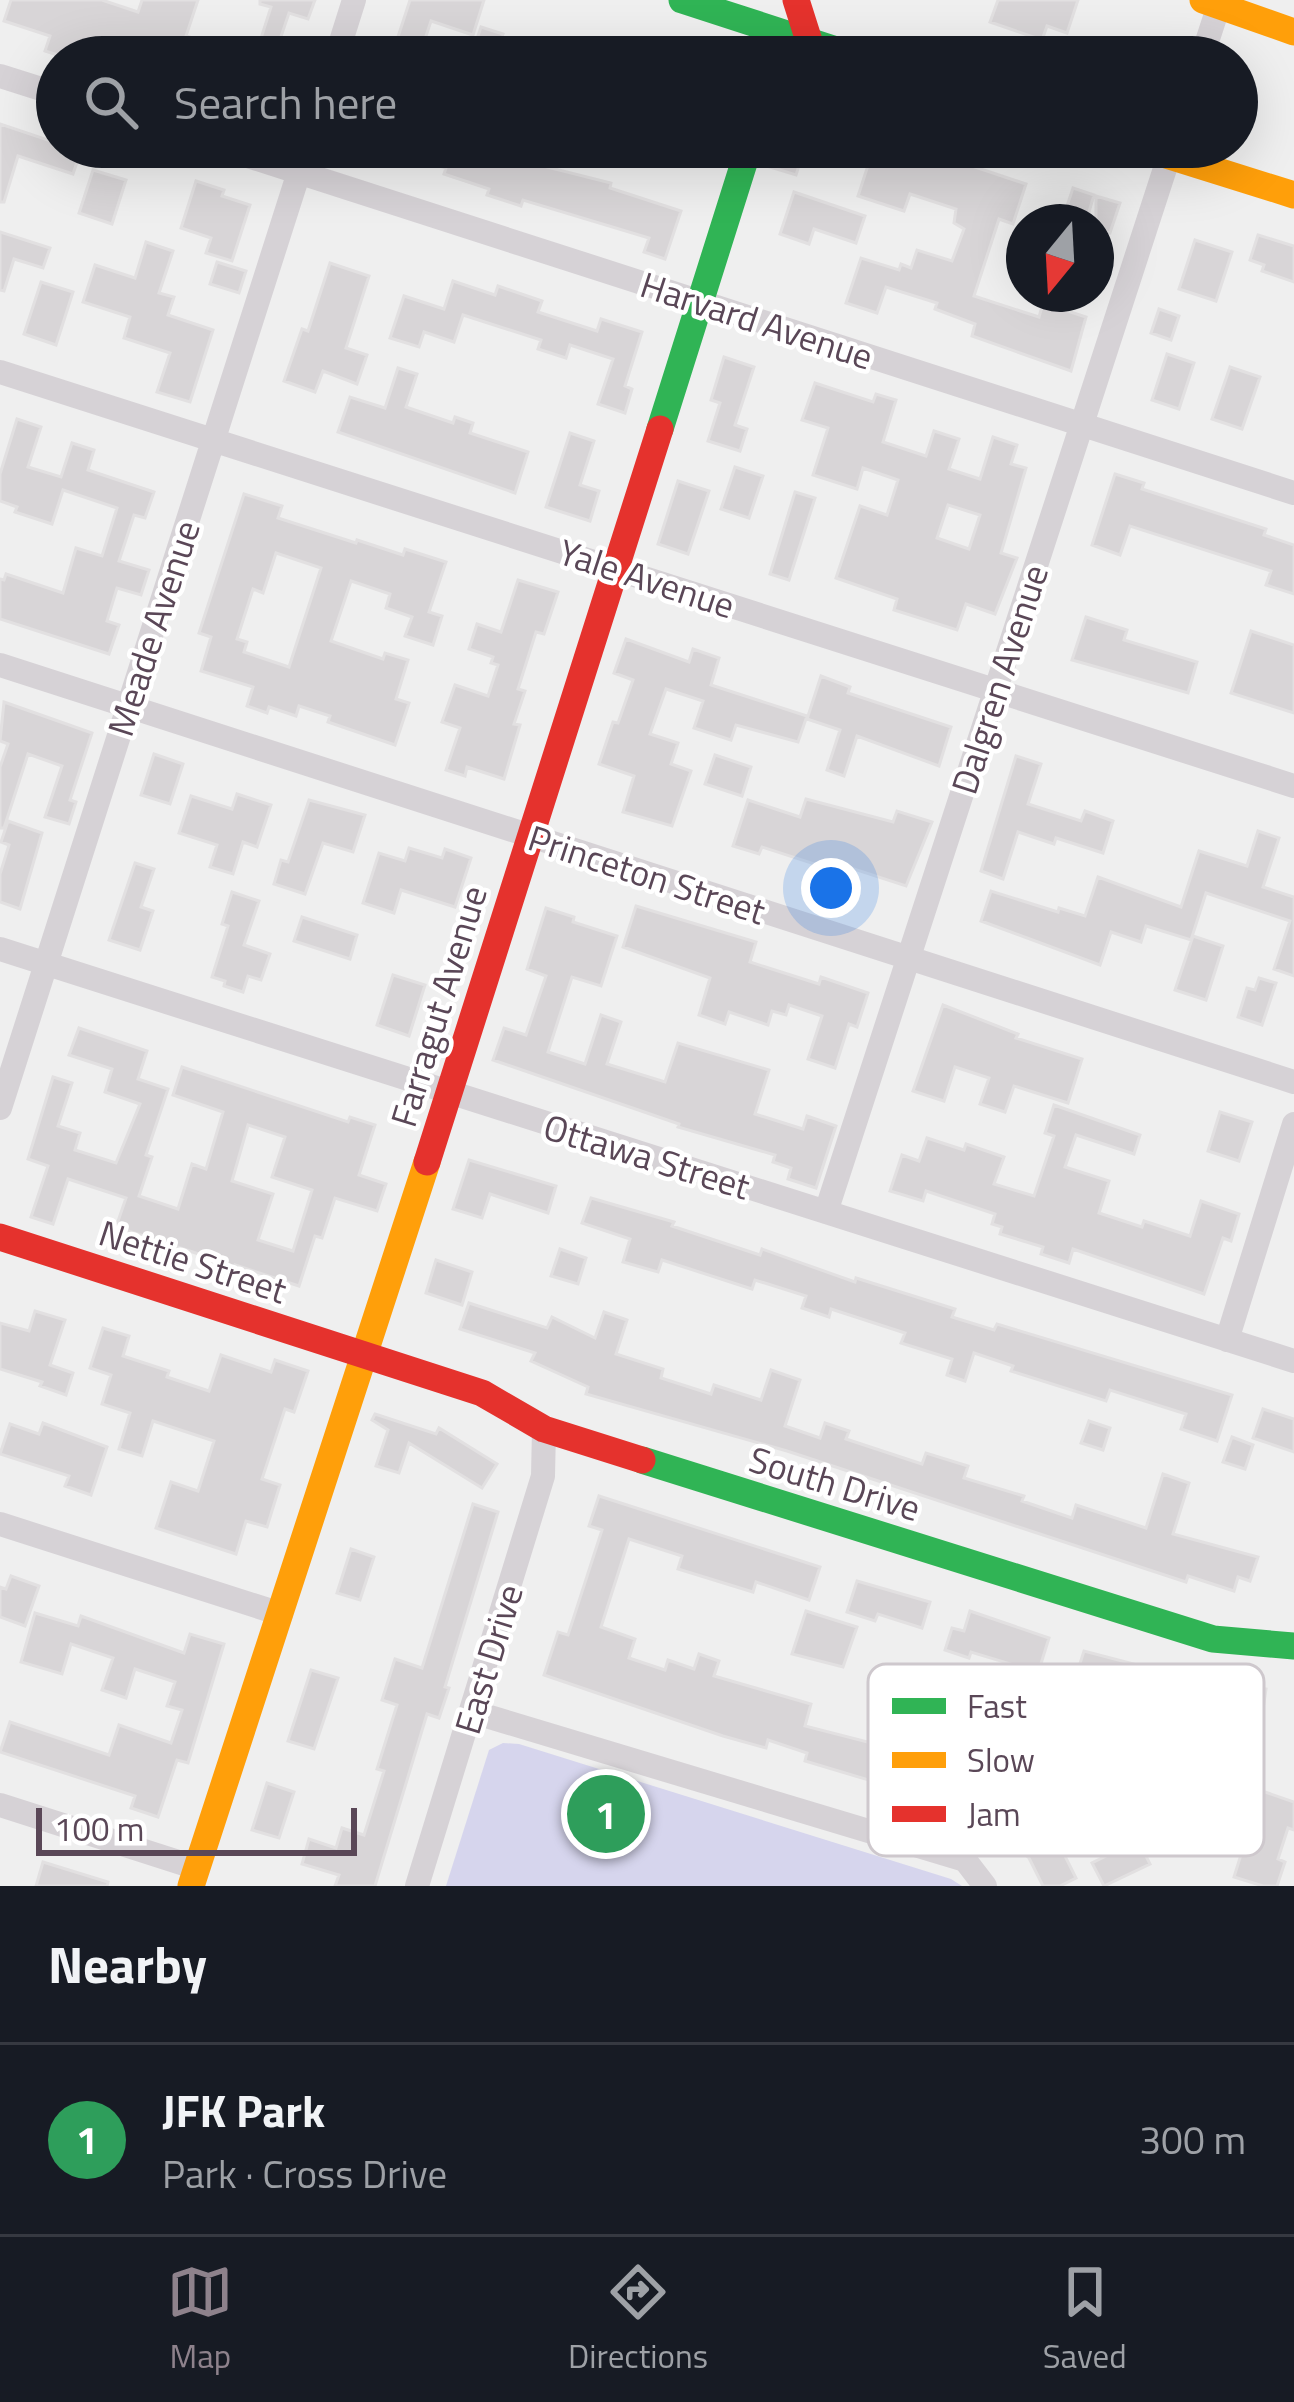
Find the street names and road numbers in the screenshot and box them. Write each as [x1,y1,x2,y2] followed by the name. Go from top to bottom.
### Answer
[634,257,880,383] street label: Harvard Avenue
[92,513,214,743] street label: Meade Avenue
[552,524,742,632] street label: Yale Avenue
[936,557,1062,801] street label: Dalgren Avenue
[521,810,773,938] street label: Princeton Street
[375,879,501,1133] street label: Farragut Avenue
[537,1099,757,1214] street label: Ottawa Street
[92,1205,294,1317] street label: Nettie Street
[743,1431,927,1535] street label: South Drive
[439,1577,537,1741] street label: East Drive

